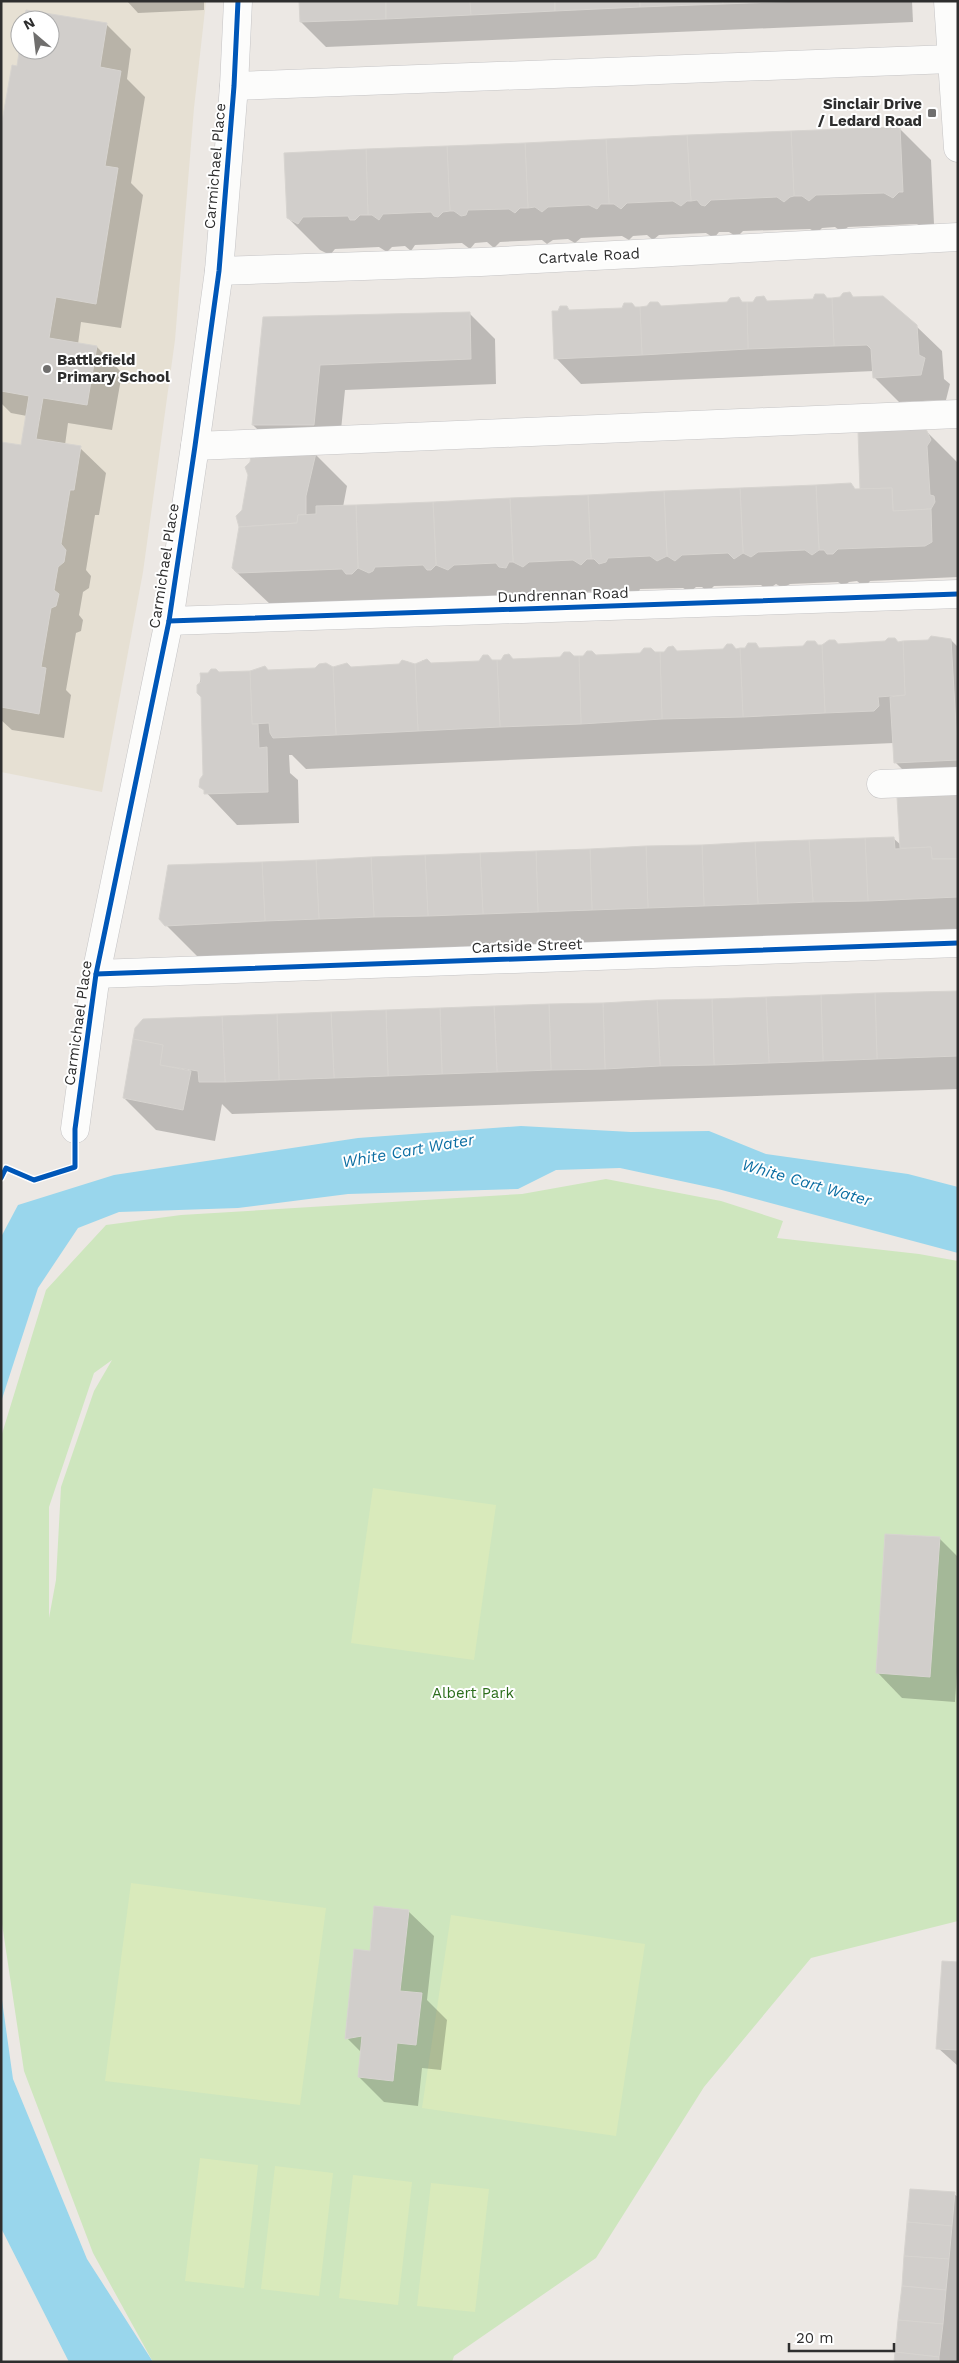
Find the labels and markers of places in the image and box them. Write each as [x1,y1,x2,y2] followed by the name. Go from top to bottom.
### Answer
[818,95,922,130] place label: Sinclair Drive / Ledard Road
[926,107,938,119] marker: Sinclair Drive / Ledard Road
[57,351,170,386] place label: Battlefield Primary School
[41,363,53,375] marker: Battlefield Primary School

